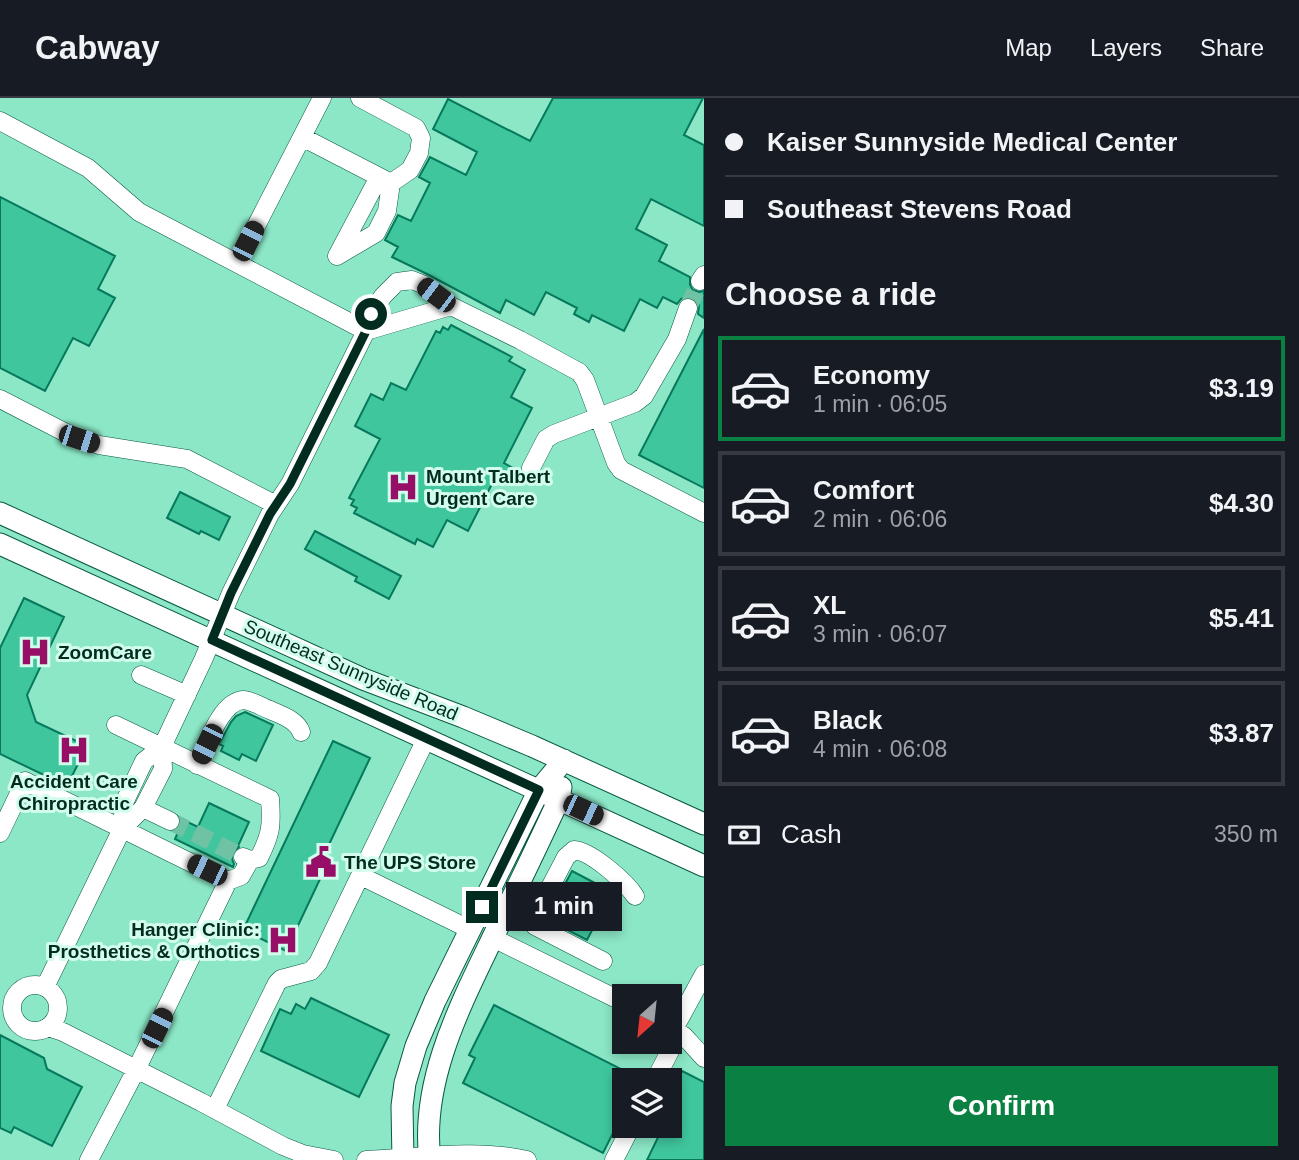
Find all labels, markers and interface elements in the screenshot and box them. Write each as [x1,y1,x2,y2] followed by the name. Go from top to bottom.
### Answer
[35,29,160,66] text: Cabway
[1005,34,1052,61] text: Map
[1090,34,1162,61] text: Layers
[1200,34,1264,61] text: Share
[767,127,1177,157] text: Kaiser Sunnyside Medical Center
[767,194,1072,224] text: Southeast Stevens Road
[230,218,267,264] car
[413,274,460,316] car
[725,276,937,312] text: Choose a ride
[355,298,387,330] route start
[729,357,792,420] icon: car
[813,360,930,390] text: Economy
[1209,373,1274,403] text: $3.19
[813,391,947,417] text: 1 min · 06:05
[56,423,103,455] car
[426,466,551,509] place label: Mount Talbert Urgent Care
[386,470,420,504] hospital icon: Mount Talbert Urgent Care
[729,472,792,535] icon: car
[813,475,914,505] text: Comfort
[1209,488,1274,518] text: $4.30
[813,506,947,532] text: 2 min · 06:06
[729,587,792,650] icon: car
[813,590,846,620] text: XL
[1209,603,1274,633] text: $5.41
[241,615,461,725] street label: Southeast Sunnyside Road
[813,621,947,647] text: 3 min · 06:07
[18,635,52,669] hospital icon: ZoomCare
[58,642,152,663] place label: ZoomCare
[729,702,792,765] icon: car
[813,705,882,735] text: Black
[1209,718,1274,748] text: $3.87
[189,721,226,767] car
[57,733,91,767] hospital icon: Accident Care Chiropractic
[813,736,947,762] text: 4 min · 06:08
[10,771,138,814] place label: Accident Care Chiropractic
[560,792,607,828] car
[725,816,763,854] icon: cash
[781,819,842,849] text: Cash
[1214,821,1278,847] text: 350 m
[304,845,338,879] public building icon: The UPS Store
[184,851,231,889] car
[344,852,476,873] place label: The UPS Store
[506,882,622,932] callout: 1 min
[466,891,498,923] route end
[534,893,594,919] text: 1 min
[48,919,260,962] place label: Hanger Clinic: Prosthetics & Orthotics
[266,923,300,957] hospital icon: Hanger Clinic: Prosthetics & Orthotics
[612,984,682,1054] north arrow
[612,984,682,1138] map controls
[139,1005,176,1051] car
[725,1066,1278,1146] button: Confirm
[612,1068,682,1138] button: layers

